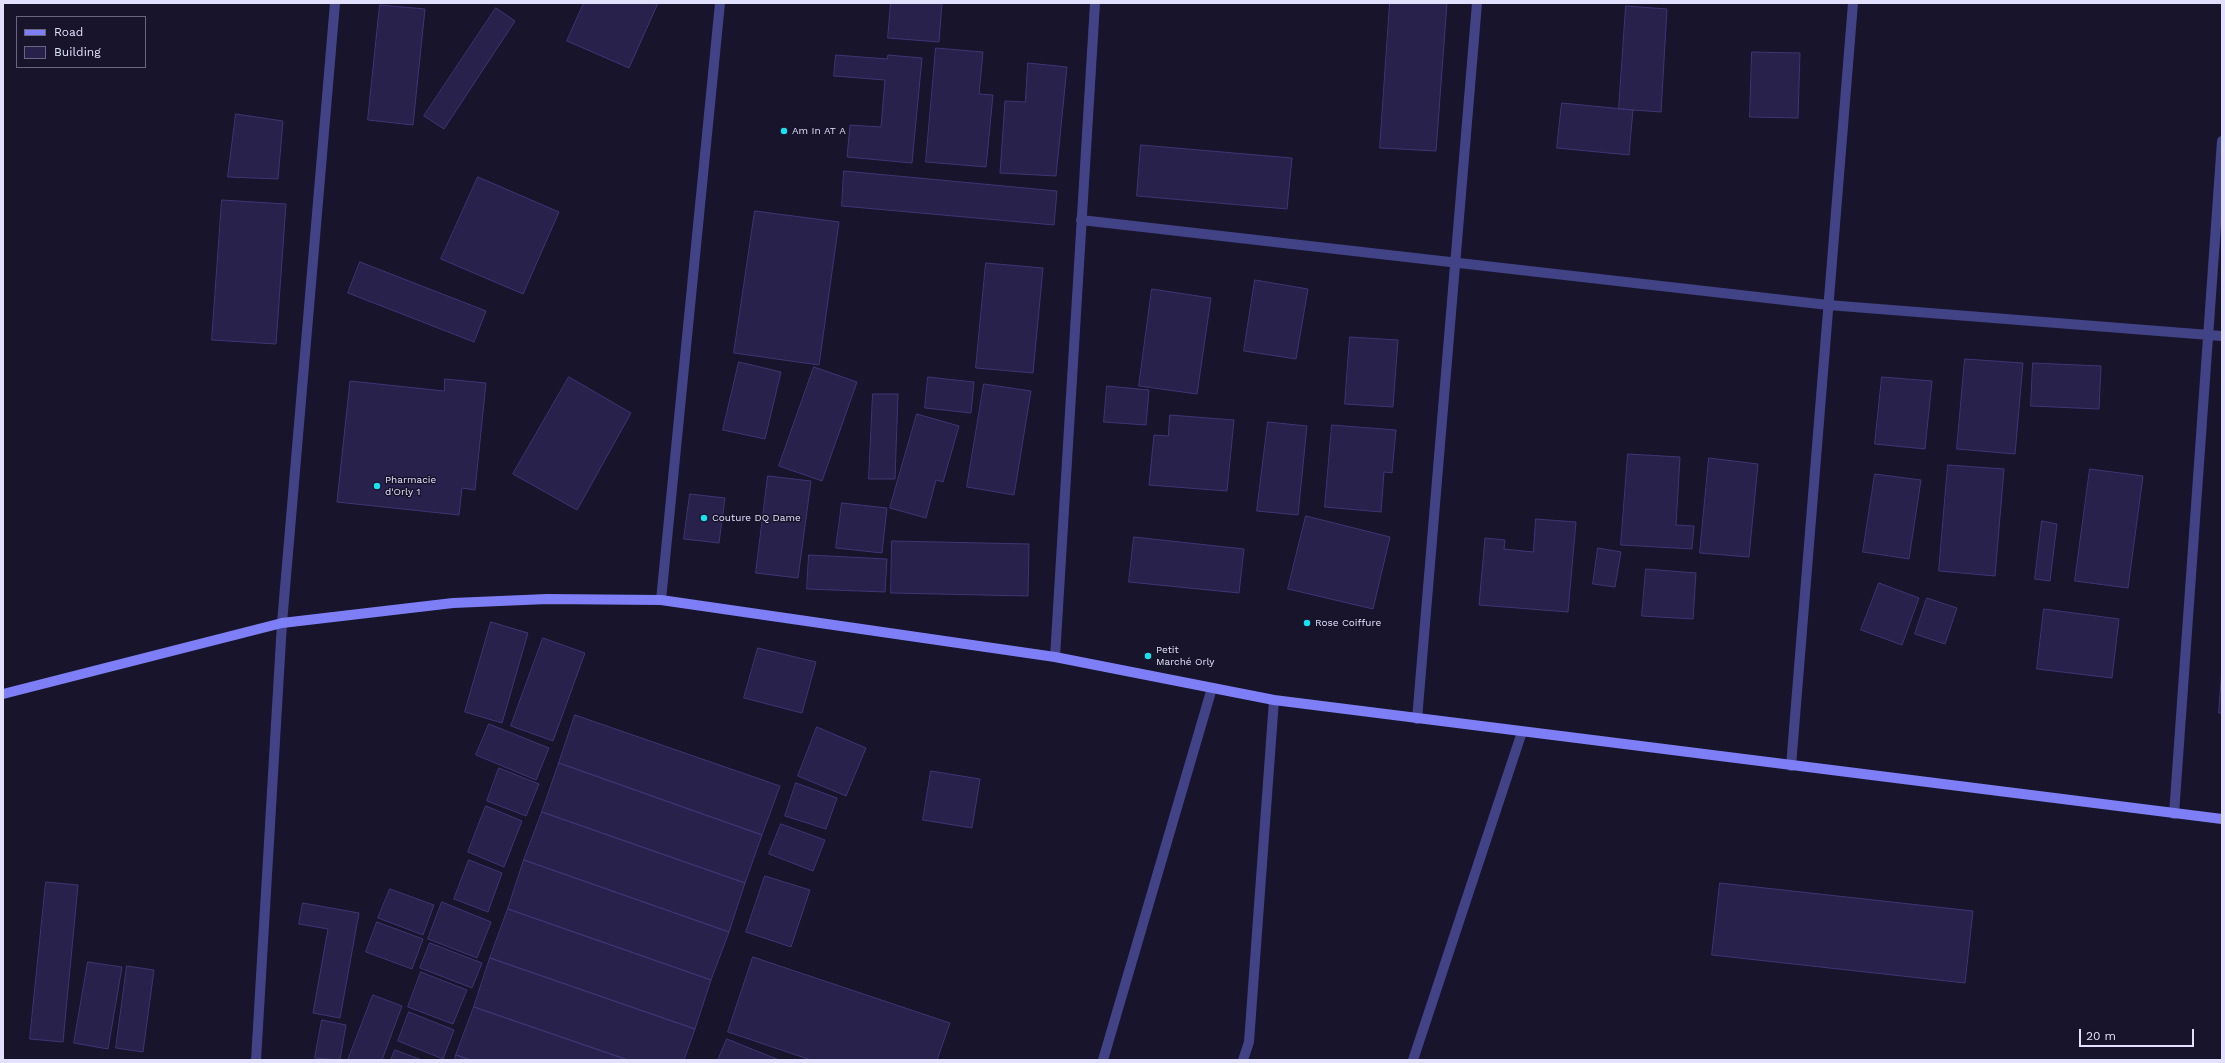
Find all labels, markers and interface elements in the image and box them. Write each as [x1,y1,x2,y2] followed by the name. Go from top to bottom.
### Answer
[16,16,146,68] legend
[54,25,83,39] text: Road
[54,45,101,59] text: Building
[792,125,846,137] place label: Am In AT A
[779,126,789,136] marker: Am In AT A
[385,474,436,498] place label: Pharmacie d'Orly 1
[372,481,382,491] marker: Pharmacie d'Orly 1
[712,512,801,524] place label: Couture DQ Dame
[699,513,709,523] marker: Couture DQ Dame
[1315,617,1381,629] place label: Rose Coiffure
[1302,618,1312,628] marker: Rose Coiffure
[1156,644,1215,668] place label: Petit Marché Orly
[1143,651,1153,661] marker: Petit Marché Orly
[2081,1021,2196,1047] scale bar
[2086,1029,2116,1043] text: 20 m

